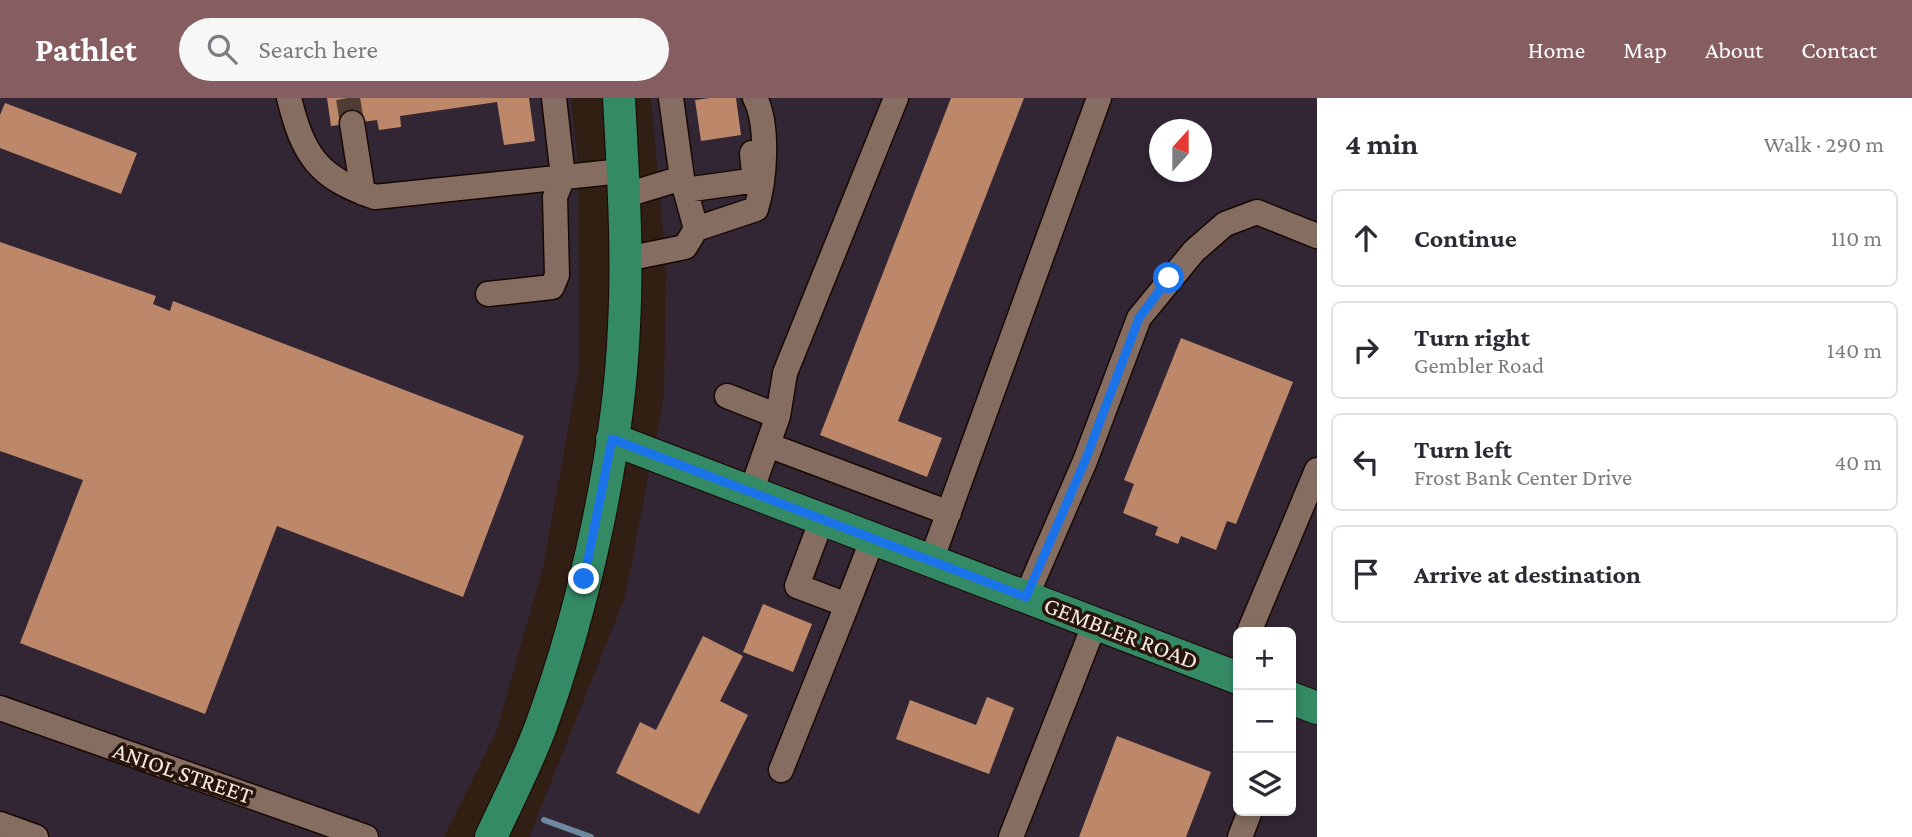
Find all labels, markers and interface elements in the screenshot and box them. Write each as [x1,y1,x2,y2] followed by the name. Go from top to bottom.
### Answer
[179,18,669,81] search box
[203,30,241,68] icon: search
[35,31,137,68] text: Pathlet
[259,35,378,64] text: Search here
[1528,36,1585,63] text: Home
[1623,36,1667,63] text: Map
[1705,36,1763,63] text: About
[1801,36,1877,63] text: Contact
[1149,119,1212,182] north arrow
[1345,127,1418,160] text: 4 min
[1764,131,1884,157] text: Walk · 290 m
[1347,219,1385,257] icon: ahead
[1414,224,1517,253] text: Continue
[1831,225,1882,251] text: 110 m
[1153,262,1184,293] route start
[1414,323,1530,352] text: Turn right
[1347,331,1385,369] icon: right
[1827,337,1882,363] text: 140 m
[1414,352,1544,378] text: Gembler Road
[1414,435,1512,464] text: Turn left
[1347,443,1385,481] icon: left
[1834,449,1882,475] text: 40 m
[1414,464,1632,490] text: Frost Bank Center Drive
[1347,555,1385,593] icon: arrive
[1414,560,1641,589] text: Arrive at destination
[568,563,599,594] route end
[1040,591,1202,674] street label: GEMBLER ROAD
[1233,627,1296,816] map controls
[1233,627,1296,690] button: +
[1233,690,1296,753] button: −
[110,736,256,809] street label: ANIOL STREET
[1233,753,1296,816] button: layers

